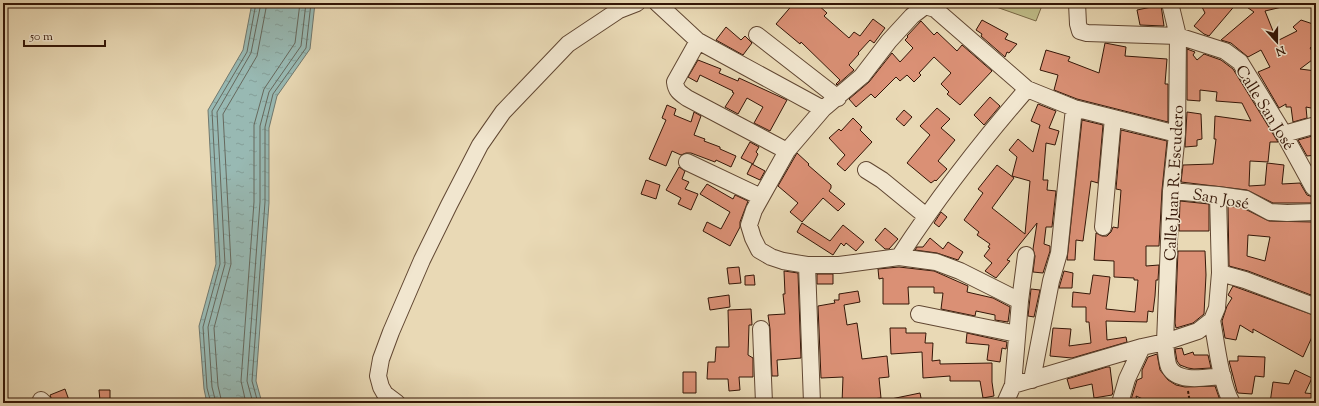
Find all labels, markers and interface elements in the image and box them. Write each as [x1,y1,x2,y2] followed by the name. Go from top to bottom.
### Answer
[24,22,105,48] scale bar
[1257,22,1297,62] north arrow
[29,28,53,46] text: 50 m
[1273,41,1288,60] text: N
[1229,61,1299,155] street label: Calle San José
[1160,104,1191,262] street label: Calle Juan R. Escudero
[1191,184,1251,217] street label: San José

